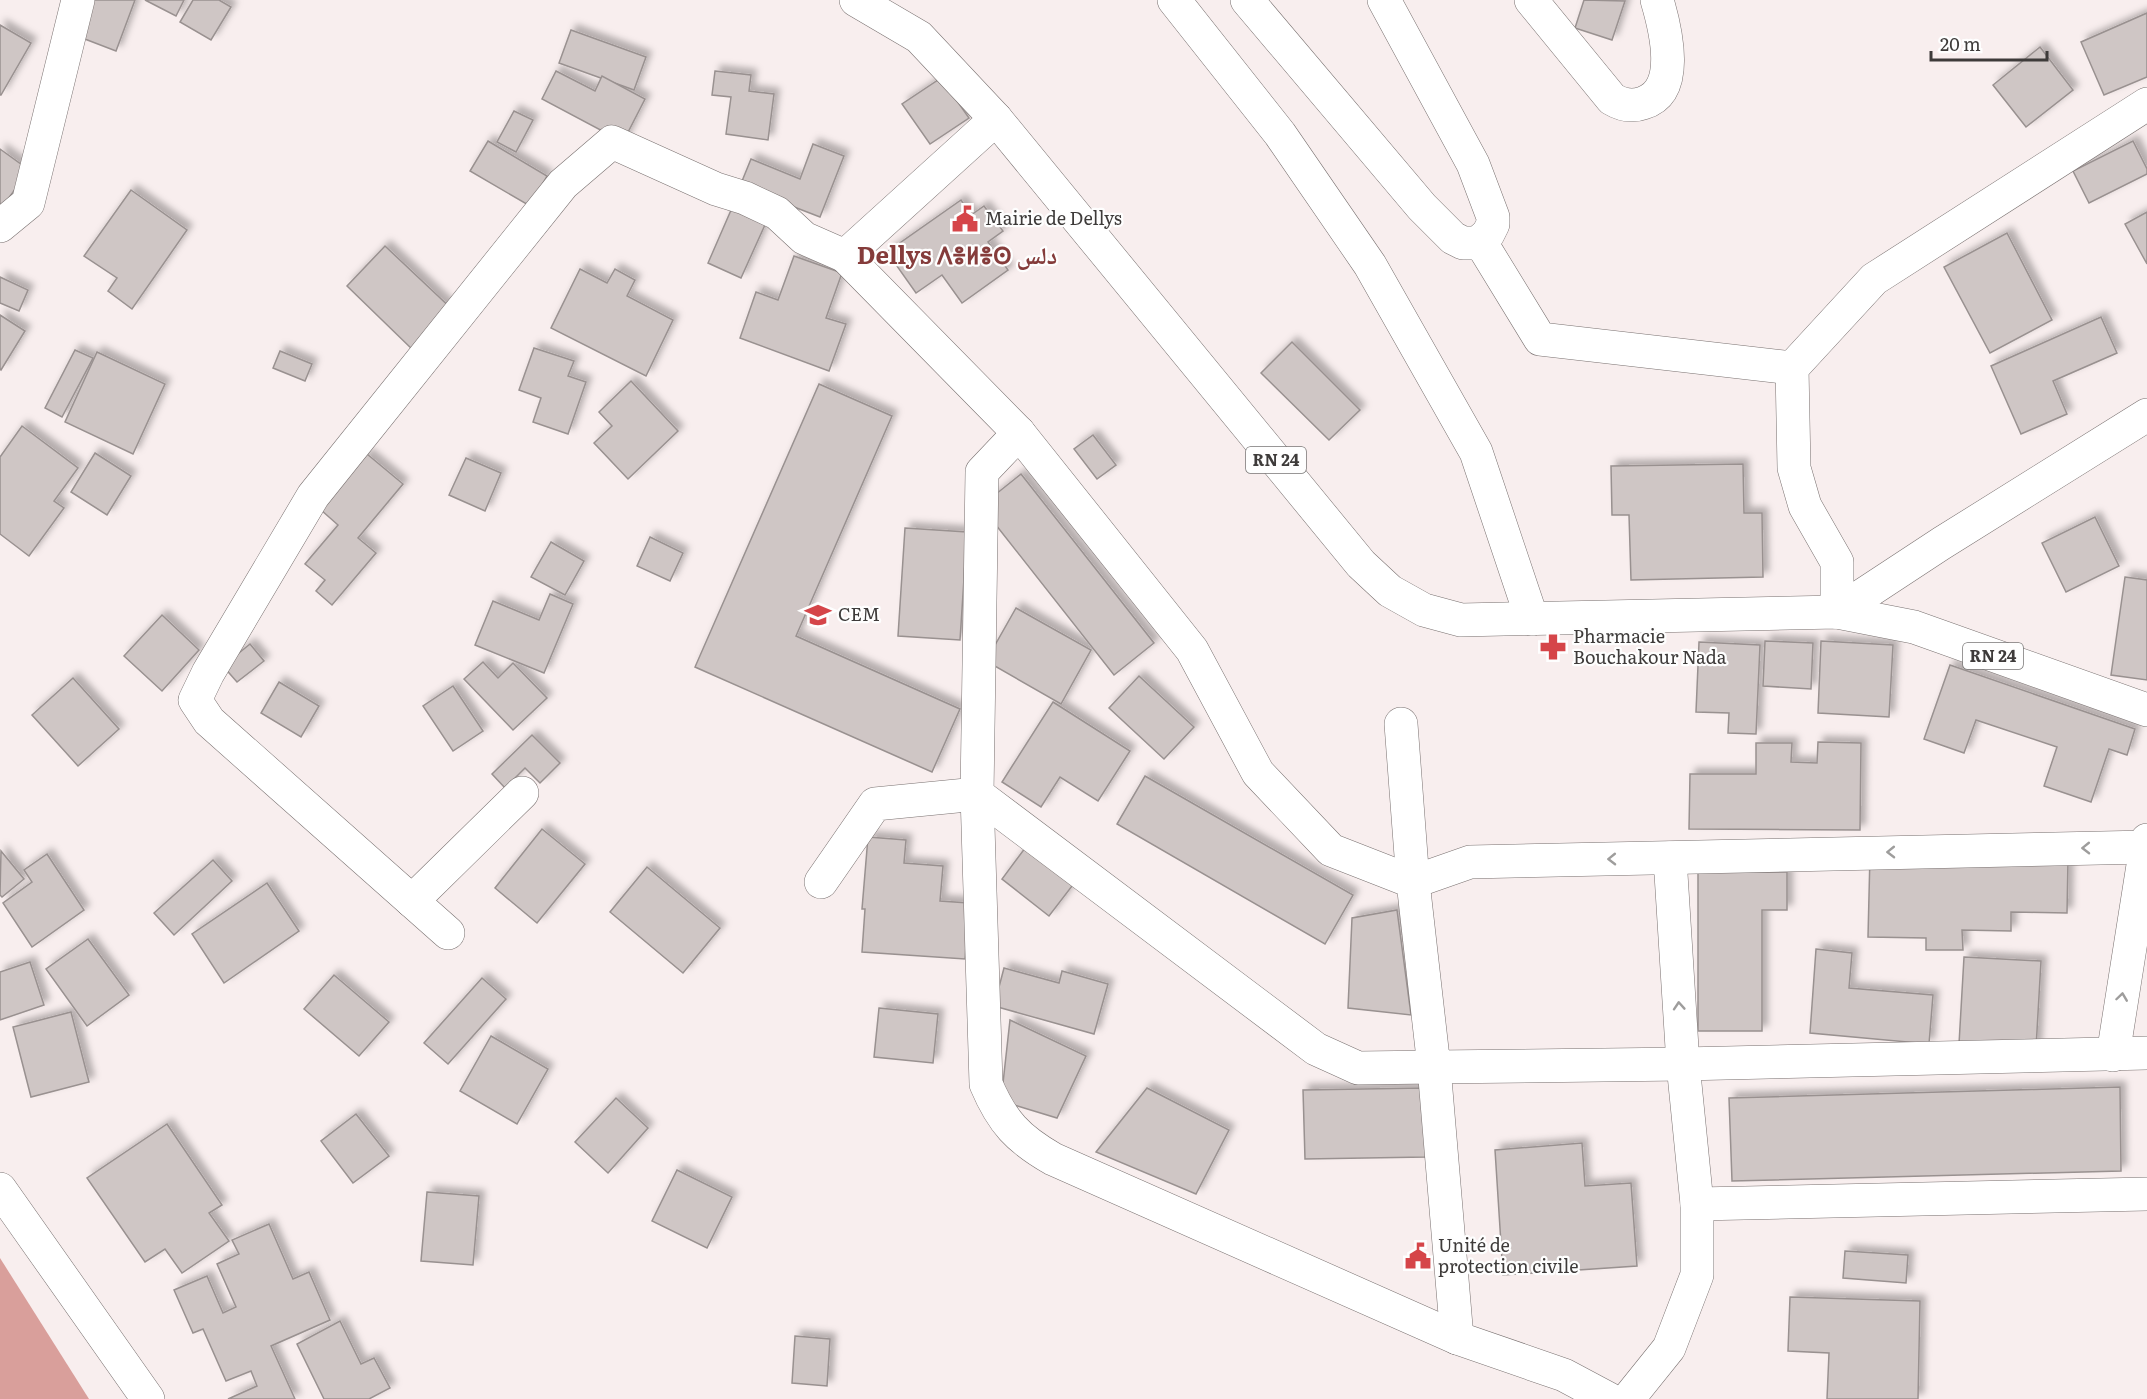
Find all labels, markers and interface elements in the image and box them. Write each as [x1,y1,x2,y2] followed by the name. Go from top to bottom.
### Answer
[1931,24,2046,62] scale bar
[1940,30,1981,57] text: 20 m
[950,204,980,234] public building icon: Mairie de Dellys
[985,204,1122,231] place label: Mairie de Dellys
[857,236,1057,271] district label: Dellys ⴷⴻⵍⴻⵙ دلس
[1246,447,1306,473] road number: RN 24
[803,600,833,630] school or university icon: CEM
[838,600,880,627] place label: CEM
[1573,622,1727,670] place label: Pharmacie Bouchakour Nada
[1538,632,1568,662] pharmacy icon: Pharmacie Bouchakour Nada
[1963,643,2023,669] road number: RN 24
[2082,841,2091,854] one-way arrow
[1887,846,1896,859] one-way arrow
[1607,853,1616,865] one-way arrow
[2115,993,2128,1003] one-way arrow
[1673,1001,1686,1010] one-way arrow
[1438,1231,1578,1279] place label: Unité de protection civile
[1403,1241,1433,1271] public building icon: Unité de protection civile

